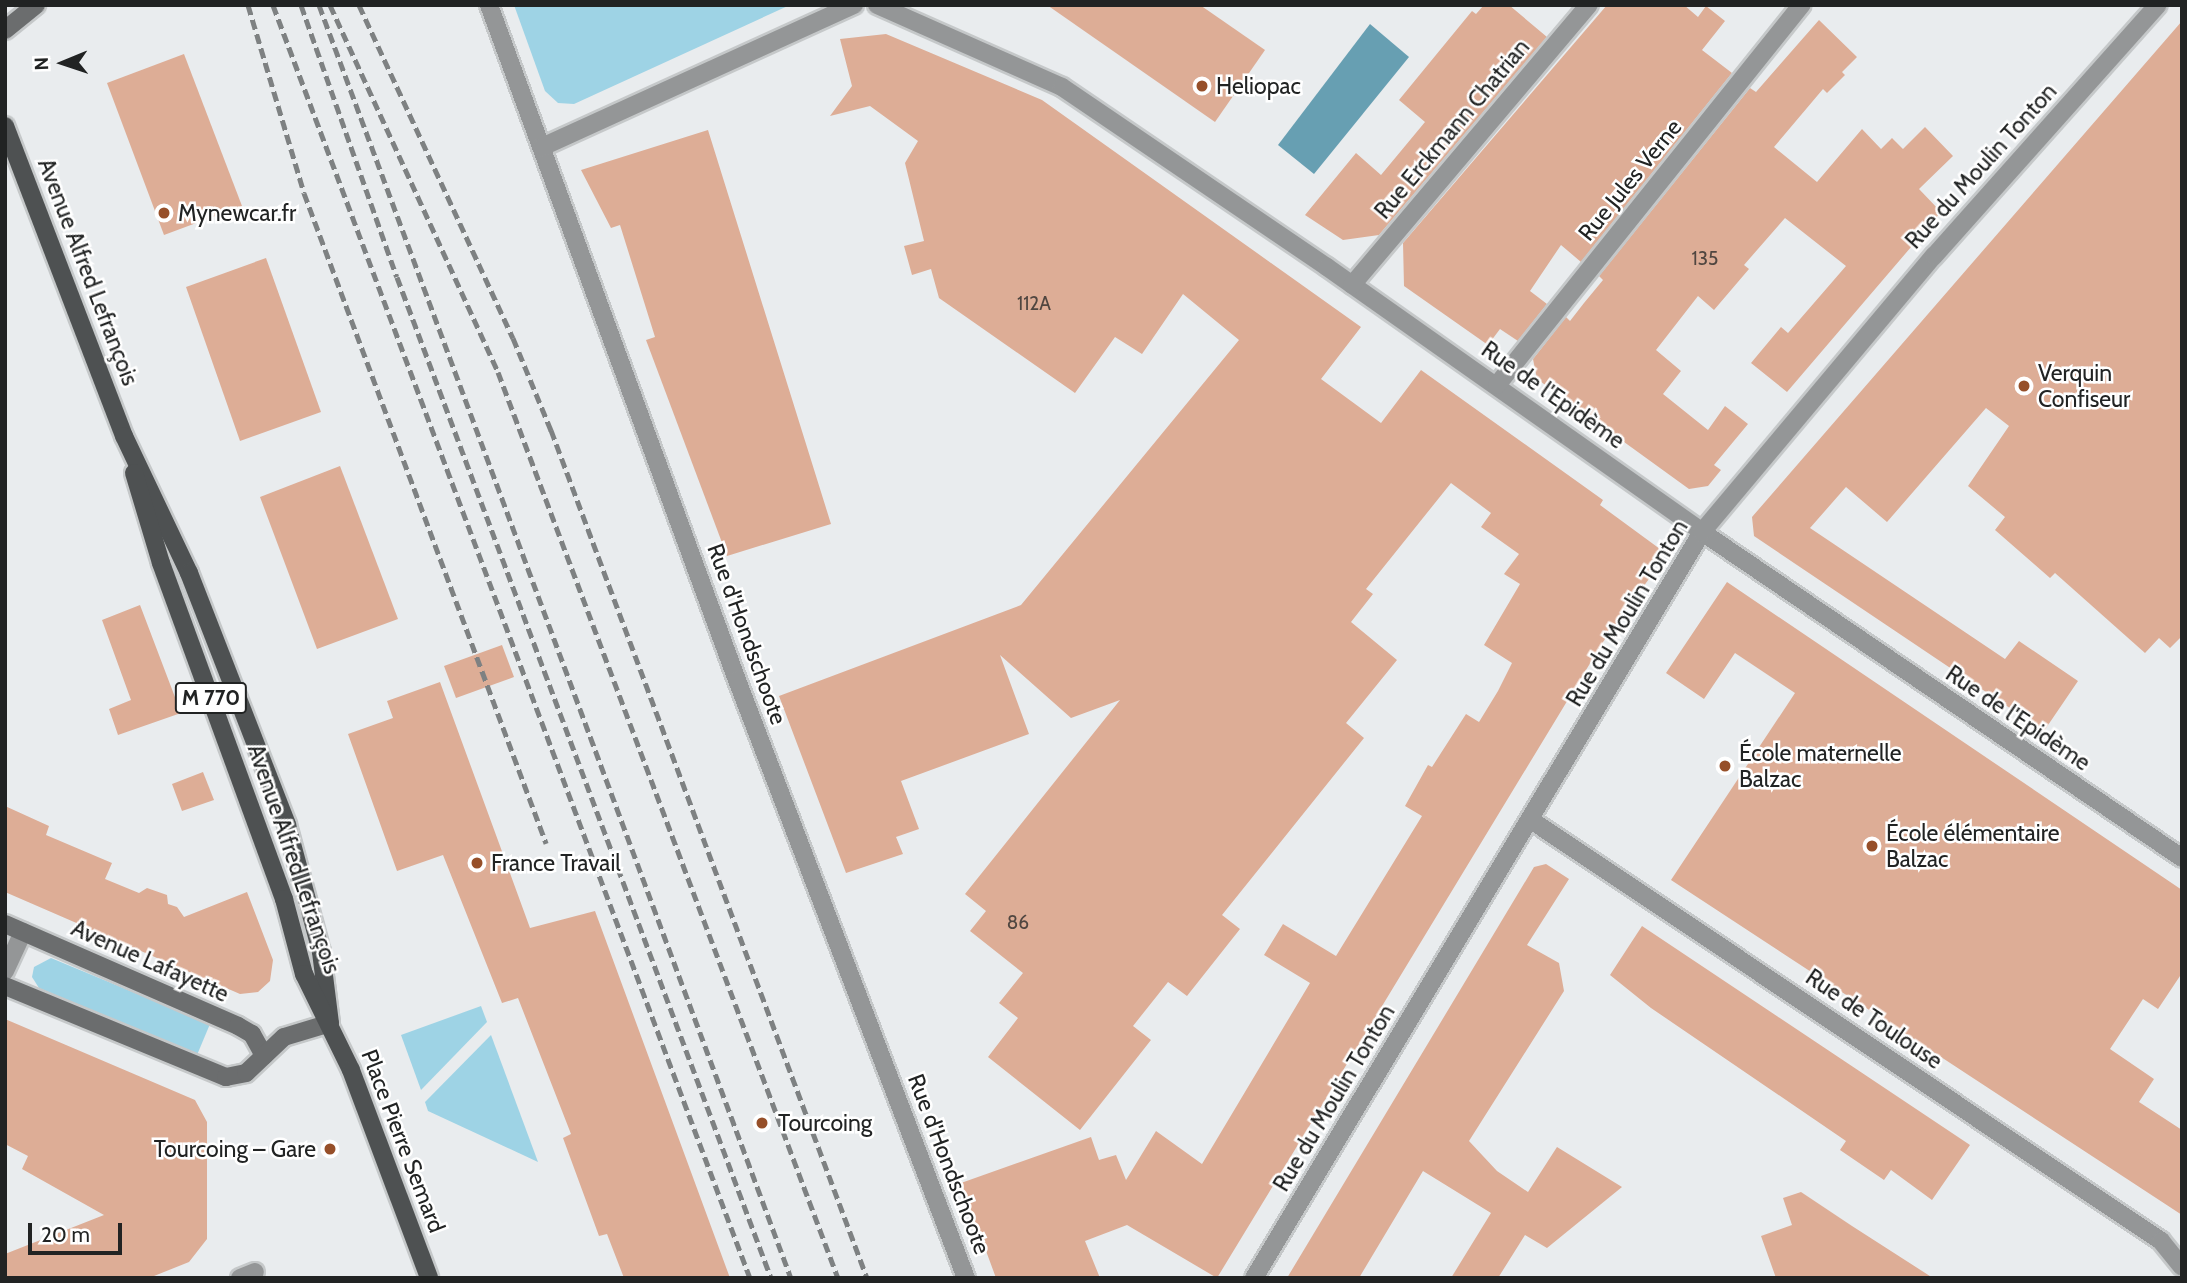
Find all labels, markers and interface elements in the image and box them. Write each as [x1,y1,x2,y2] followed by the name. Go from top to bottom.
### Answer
[28,28,98,98] north arrow
[1369,33,1535,225] street label: Rue Erckmann Chatrian
[30,57,53,71] text: N
[1216,72,1301,100] place label: Heliopac
[1194,78,1210,94] marker: Heliopac
[1899,78,2063,254] street label: Rue du Moulin Tonton
[1573,114,1687,246] street label: Rue Jules Verne
[32,155,144,389] street label: Avenue Alfred Lefrançois
[178,199,296,227] place label: Mynewcar.fr
[156,205,172,221] marker: Mynewcar.fr
[1692,248,1718,270] house number: 135
[1017,293,1051,315] house number: 112A
[1476,335,1630,455] street label: Rue de l'Epidème
[2038,359,2130,413] place label: Verquin Confiseur
[2016,378,2032,394] marker: Verquin Confiseur
[1560,515,1694,711] street label: Rue du Moulin Tonton
[701,540,793,728] street label: Rue d'Hondschoote
[1941,660,2095,776] street label: Rue de l'Epidème
[174,680,248,716] road number: M 770
[1739,739,1901,793] place label: École maternelle Balzac
[242,741,346,977] street label: Avenue Alfred Lefrançois
[1717,758,1733,774] marker: École maternelle Balzac
[1886,819,2059,873] place label: École élémentaire Balzac
[1864,838,1880,854] marker: École élémentaire Balzac
[491,849,621,877] place label: France Travail
[469,855,485,871] marker: France Travail
[1007,912,1029,934] house number: 86
[67,914,233,1008] street label: Avenue Lafayette
[1800,963,1948,1075] street label: Rue de Toulouse
[1267,1000,1401,1196] street label: Rue du Moulin Tonton
[355,1046,451,1236] street label: Place Pierre Semard
[902,1070,996,1258] street label: Rue d'Hondschoote
[778,1109,872,1137] place label: Tourcoing
[752,1113,772,1133] marker: Tourcoing
[154,1135,316,1163] place label: Tourcoing – Gare
[322,1141,338,1157] marker: Tourcoing – Gare
[32,1210,126,1254] scale bar
[41,1222,90,1247] text: 20 m

